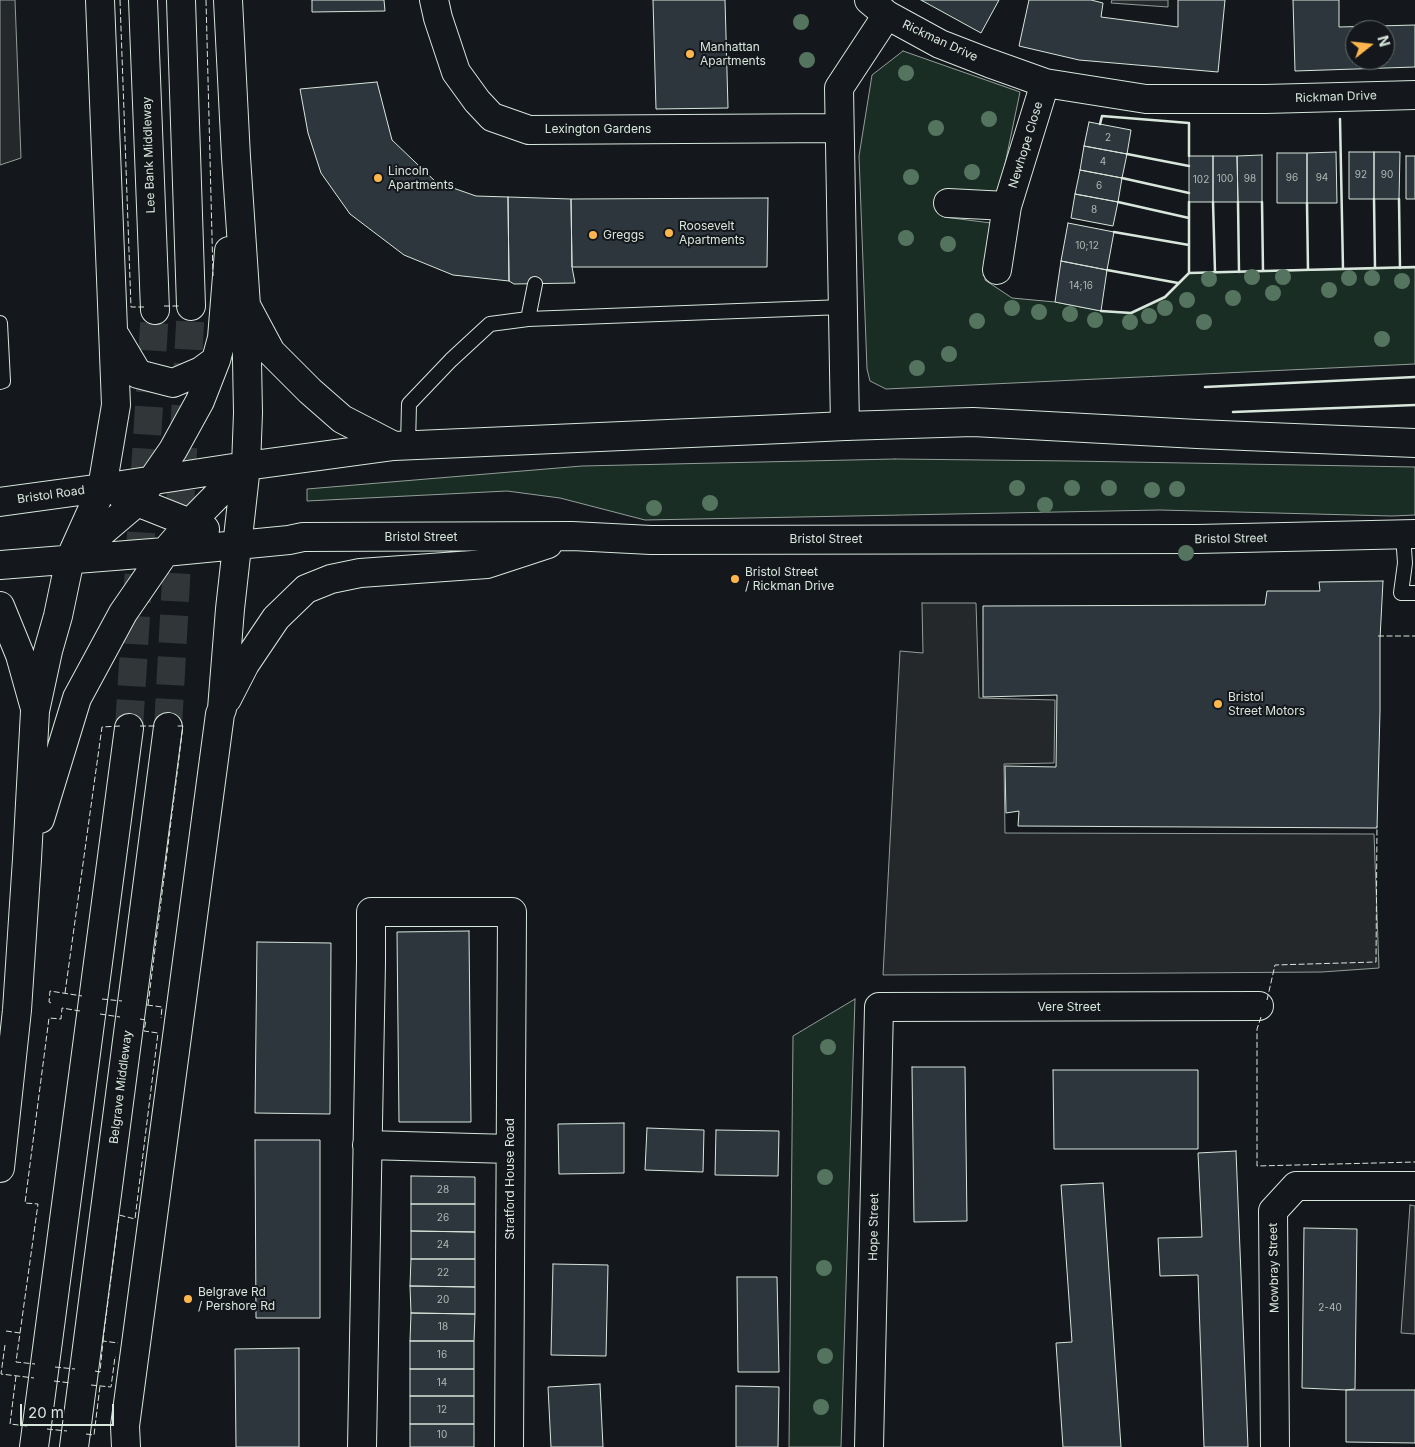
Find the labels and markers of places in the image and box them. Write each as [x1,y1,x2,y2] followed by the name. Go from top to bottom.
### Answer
[700,40,766,68] place label: Manhattan Apartments
[684,48,696,60] marker: Manhattan Apartments
[388,164,454,192] place label: Lincoln Apartments
[372,172,384,184] marker: Lincoln Apartments
[679,219,745,247] place label: Roosevelt Apartments
[663,227,675,239] marker: Roosevelt Apartments
[603,228,644,242] place label: Greggs
[587,229,599,241] marker: Greggs
[745,565,834,593] place label: Bristol Street / Rickman Drive
[729,573,741,585] marker: Bristol Street / Rickman Drive
[1228,690,1305,718] place label: Bristol Street Motors
[1212,698,1224,710] marker: Bristol Street Motors
[198,1285,275,1313] place label: Belgrave Rd / Pershore Rd
[182,1293,194,1305] marker: Belgrave Rd / Pershore Rd

